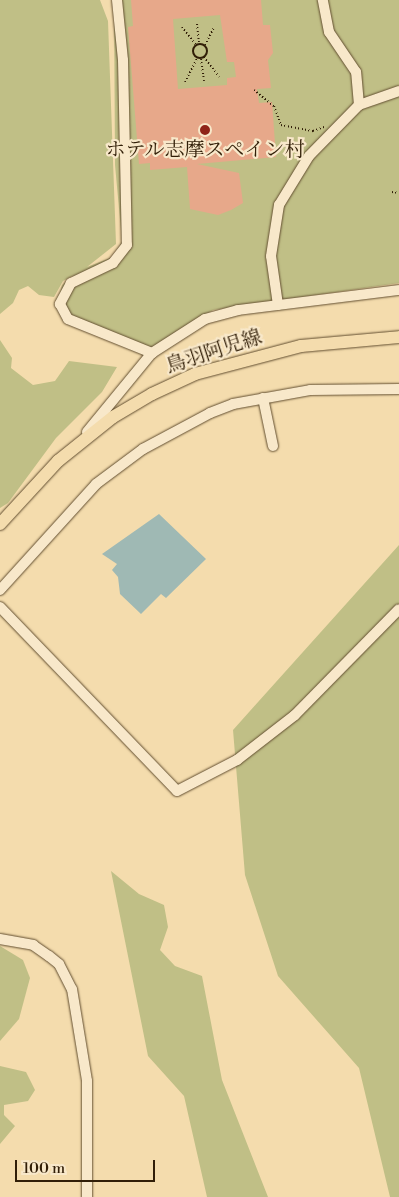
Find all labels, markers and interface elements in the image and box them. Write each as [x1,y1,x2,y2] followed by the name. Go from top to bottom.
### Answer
[199,124,211,136] marker: ホテル志摩スペイン村
[105,138,305,162] place label: ホテル志摩スペイン村
[163,325,265,379] street label: 鳥羽阿児線
[18,1150,158,1182] scale bar
[23,1159,65,1178] text: 100 m

